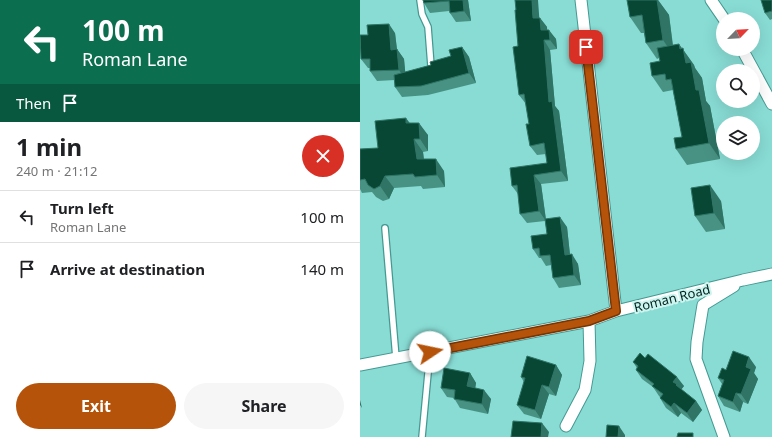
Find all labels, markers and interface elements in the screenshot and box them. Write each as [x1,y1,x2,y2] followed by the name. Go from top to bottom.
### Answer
[82,11,165,49] text: 100 m
[716,12,760,56] north arrow
[716,12,760,160] map controls
[16,16,68,68] icon: left
[569,30,603,64] pin
[575,36,597,58] icon: arrive
[82,47,188,71] text: Roman Lane
[716,64,760,108] button: search
[59,92,81,114] icon: arrive
[16,93,51,113] text: Then
[716,116,760,160] button: layers
[16,130,82,163] text: 1 min
[302,135,344,177] button: close
[16,162,97,180] text: 240 m · 21:12
[50,198,114,218] text: Turn left
[16,206,38,228] icon: left
[300,207,344,227] text: 100 m
[50,218,126,236] text: Roman Lane
[16,258,38,280] icon: arrive
[50,259,205,279] text: Arrive at destination
[300,259,344,279] text: 140 m
[632,280,712,316] street label: Roman Road
[409,331,451,373] position arrow
[16,383,176,429] button: Exit
[184,383,344,429] button: Share

